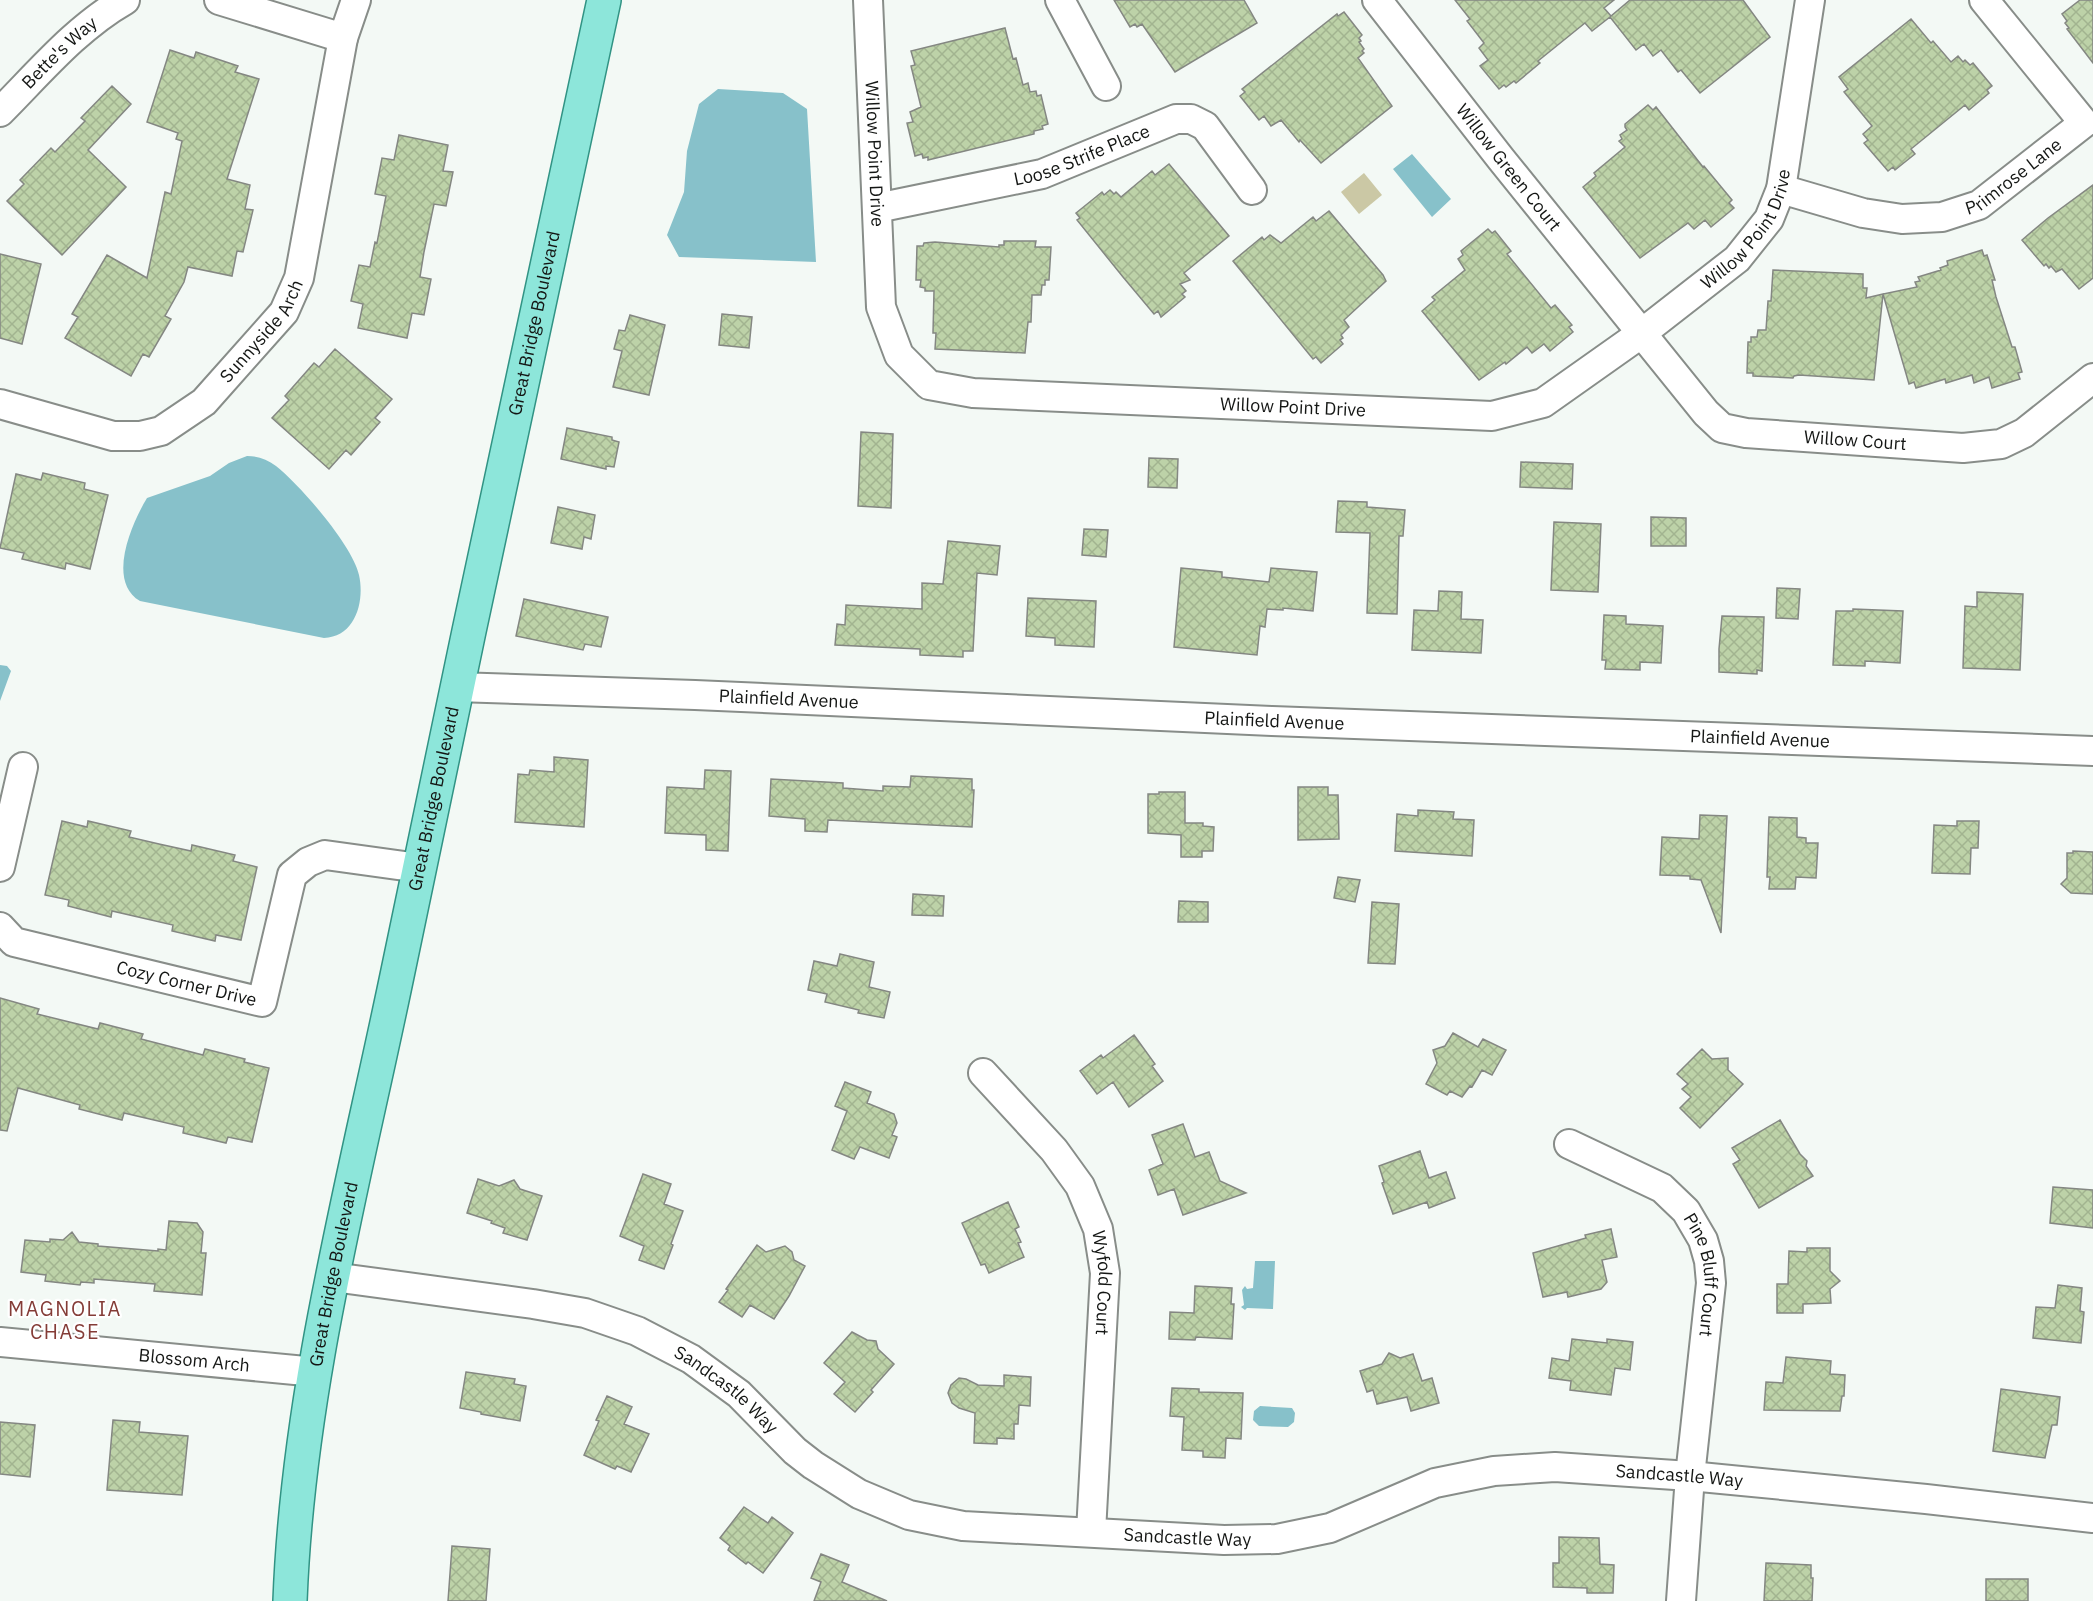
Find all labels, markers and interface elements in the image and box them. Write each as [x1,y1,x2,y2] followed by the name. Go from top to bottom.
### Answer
[17,11,101,94] street label: Bette's Way
[860,80,890,227] street label: Willow Point Drive
[1451,99,1567,236] street label: Willow Green Court
[1012,119,1153,191] street label: Loose Strife Place
[1962,133,2066,220] street label: Primrose Lane
[1696,167,1795,294] street label: Willow Point Drive
[503,229,565,417] street label: Great Bridge Boulevard
[215,276,308,387] street label: Sunnyside Arch
[1220,392,1367,421] street label: Willow Point Drive
[1803,425,1907,455] street label: Willow Court
[718,684,859,713] street label: Plainfield Avenue
[403,704,464,893] street label: Great Bridge Boulevard
[1204,706,1345,735] street label: Plainfield Avenue
[1690,724,1830,752] street label: Plainfield Avenue
[114,955,259,1011] street label: Cozy Corner Drive
[304,1180,363,1368] street label: Great Bridge Boulevard
[1679,1209,1723,1338] street label: Pine Bluff Court
[1087,1229,1117,1336] street label: Wyfold Court
[8,1295,122,1345] district label: MAGNOLIA CHASE
[671,1340,783,1438] street label: Sandcastle Way
[138,1343,251,1377] street label: Blossom Arch
[1615,1459,1744,1492] street label: Sandcastle Way
[1123,1523,1251,1551] street label: Sandcastle Way

